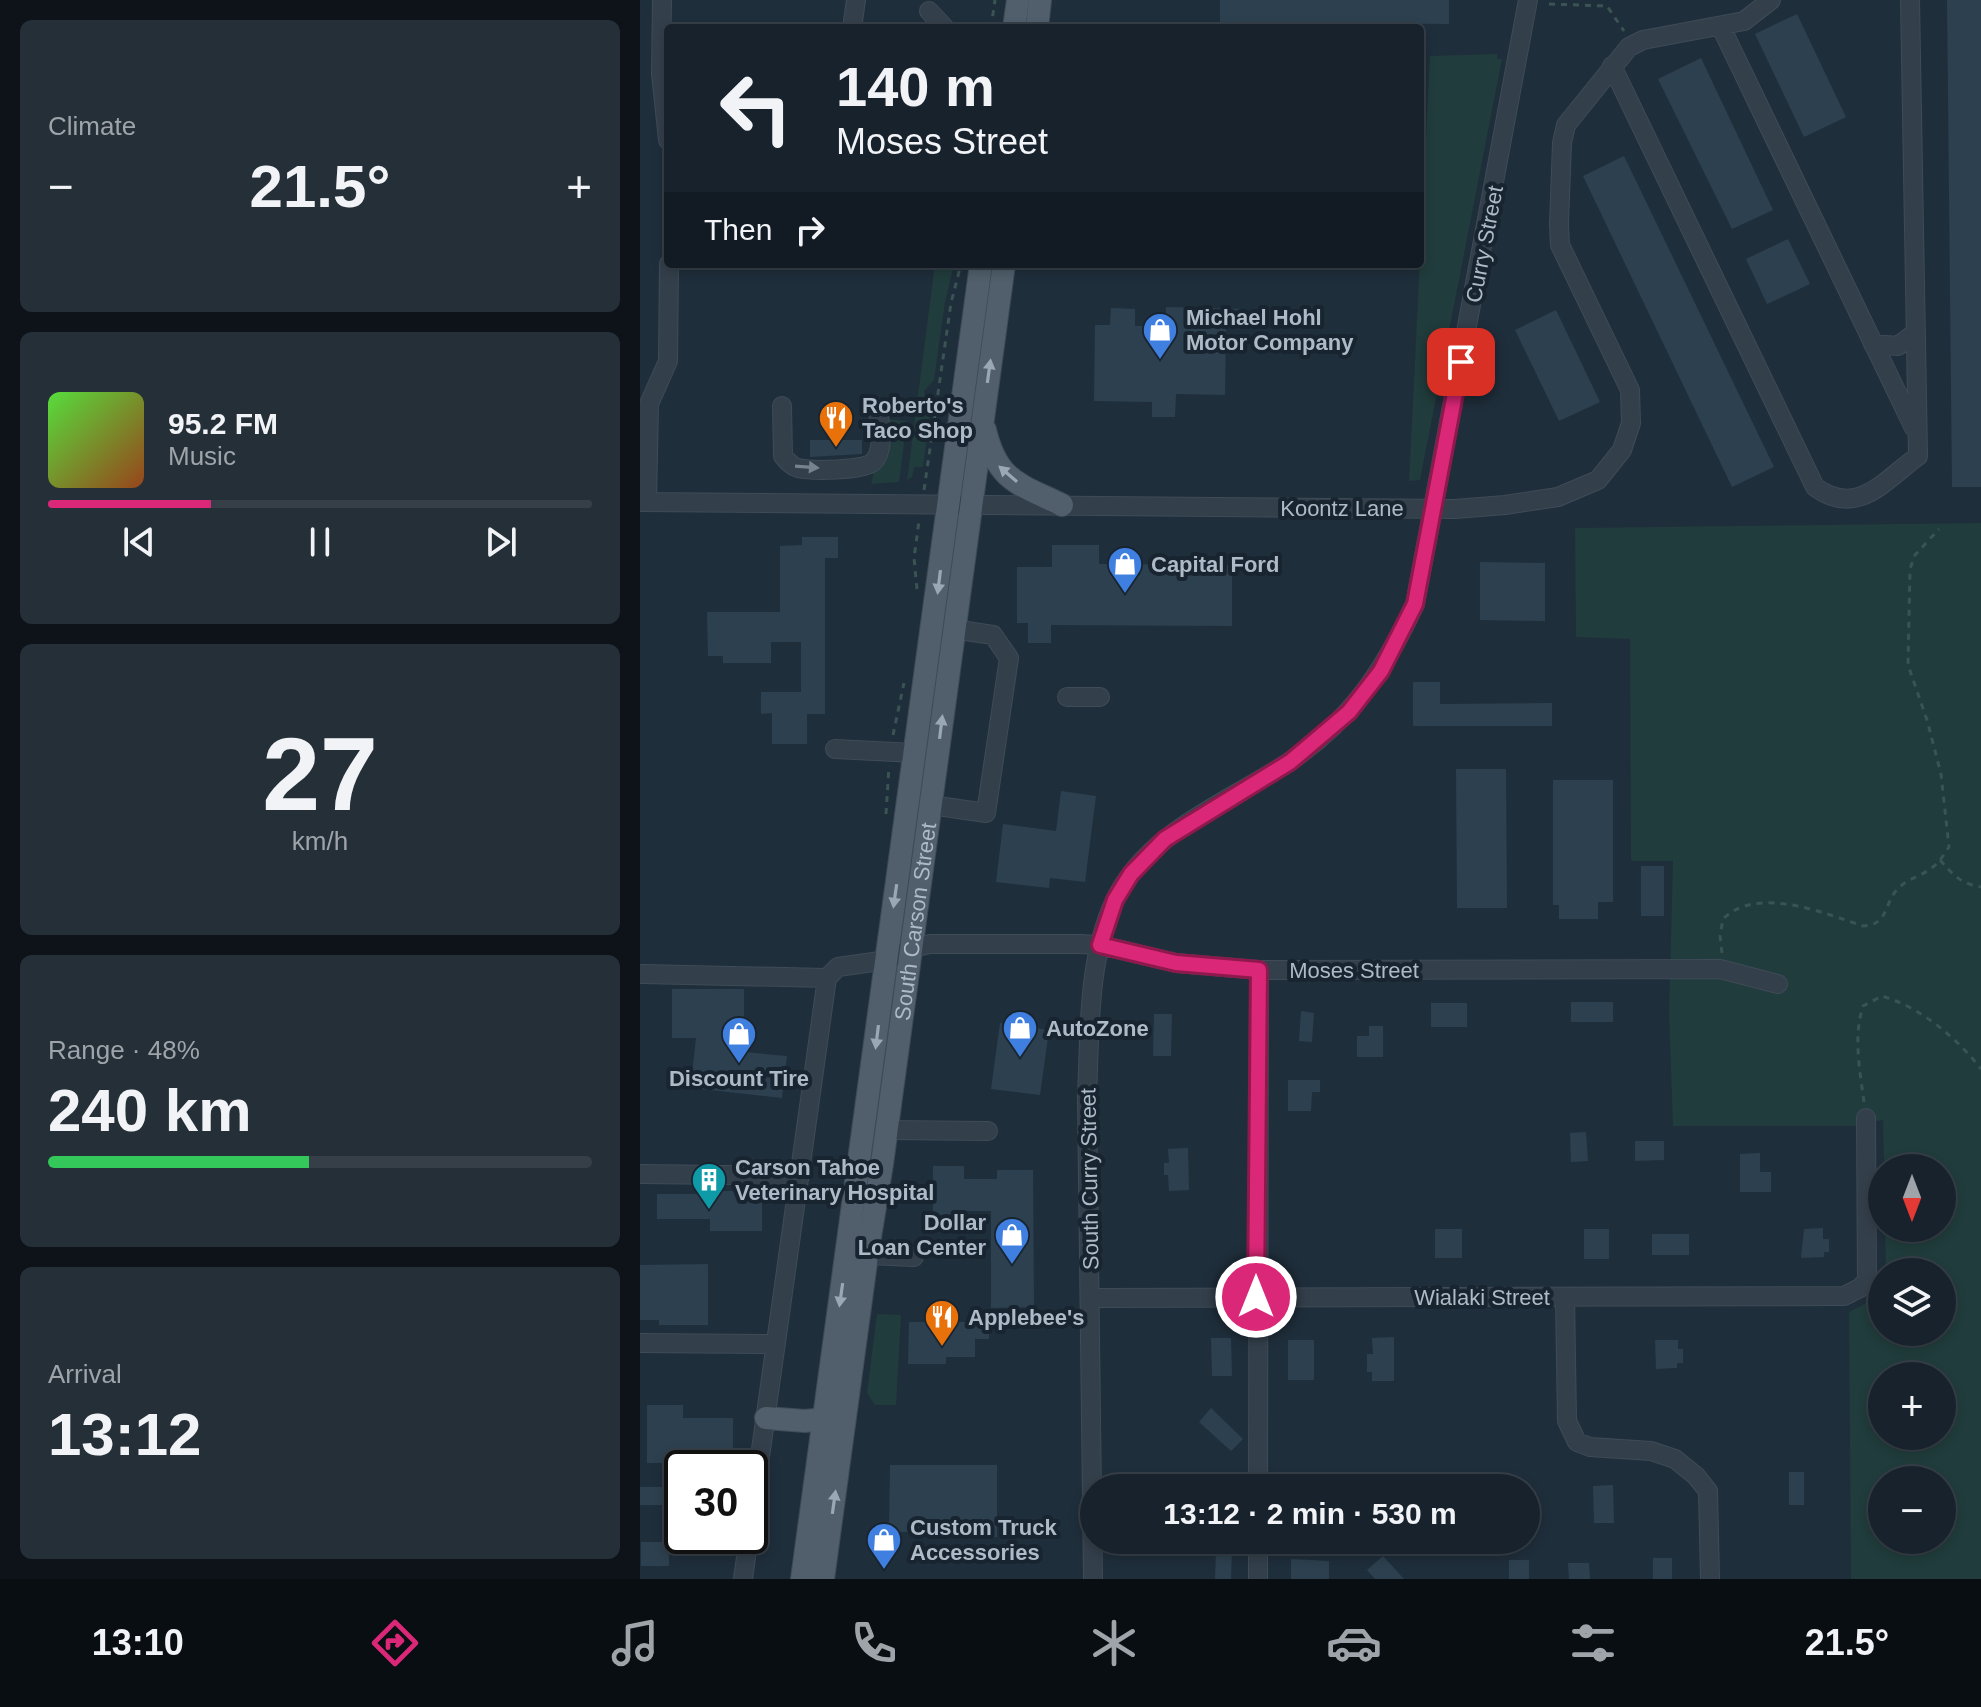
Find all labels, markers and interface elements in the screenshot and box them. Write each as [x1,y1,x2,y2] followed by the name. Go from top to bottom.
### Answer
[836,55,995,118] text: 140 m
[704,56,808,160] icon: left
[48,111,136,141] text: Climate
[836,121,1048,162] text: Moses Street
[250,153,390,220] text: 21.5°
[48,162,74,211] text: −
[566,162,592,211] text: +
[1461,184,1508,305] street label: Curry Street
[788,208,832,252] icon: right
[704,213,772,246] text: Then
[1186,305,1354,355] place label: Michael Hohl Motor Company
[1141,311,1179,361] shop icon: Michael Hohl Motor Company
[1427,328,1495,396] pin
[1439,340,1483,384] icon: arrive
[983,359,996,384] one-way arrow
[862,393,973,443] place label: Roberto's Taco Shop
[817,399,855,449] restaurant icon: Roberto's Taco Shop
[168,407,278,440] text: 95.2 FM
[168,441,236,471] text: Music
[795,461,820,474] one-way arrow
[999,466,1018,484] one-way arrow
[1280,496,1404,521] street label: Koontz Lane
[117,520,161,564] icon: previous
[298,520,342,564] icon: pause
[479,520,523,564] icon: next
[1106,545,1144,595] shop icon: Capital Ford
[1151,552,1279,577] place label: Capital Ford
[932,570,945,595] one-way arrow
[935,714,948,739] one-way arrow
[262,716,378,832] text: 27
[890,821,941,1022] street label: South Carson Street
[292,826,348,856] text: km/h
[888,884,901,909] one-way arrow
[1289,958,1419,983] street label: Moses Street
[1001,1009,1039,1059] shop icon: AutoZone
[720,1015,758,1065] shop icon: Discount Tire
[1046,1016,1149,1041] place label: AutoZone
[870,1025,883,1050] one-way arrow
[48,1035,200,1065] text: Range · 48%
[669,1066,809,1091] place label: Discount Tire
[48,1077,252,1144] text: 240 km
[1075,1088,1104,1270] street label: South Curry Street
[1868,1154,1956,1242] north arrow
[1868,1154,1956,1554] map controls
[735,1155,934,1205] place label: Carson Tahoe Veterinary Hospital
[690,1161,728,1211] building icon: Carson Tahoe Veterinary Hospital
[858,1210,986,1260] place label: Dollar Loan Center
[993,1216,1031,1266] shop icon: Dollar Loan Center
[1214,1255,1298,1339] position arrow
[1868,1258,1956,1346] button: layers
[834,1282,847,1307] one-way arrow
[1414,1285,1550,1310] street label: Wialaki Street
[923,1298,961,1348] restaurant icon: Applebee's
[968,1305,1085,1330] place label: Applebee's
[48,1359,122,1389] text: Arrival
[1868,1362,1956,1450] button: +
[48,1401,201,1468] text: 13:12
[664,1450,768,1554] speed limit sign: 30
[1868,1466,1956,1554] button: −
[827,1489,840,1514] one-way arrow
[1163,1497,1457,1530] text: 13:12 · 2 min · 530 m
[910,1515,1057,1565] place label: Custom Truck Accessories
[865,1521,903,1571] shop icon: Custom Truck Accessories
[367,1615,423,1671] icon: directions
[607,1615,663,1671] icon: music
[846,1615,902,1671] icon: phone
[1086,1615,1142,1671] icon: climate
[1326,1615,1382,1671] icon: car
[1565,1615,1621,1671] icon: filters
[92,1622,184,1663] text: 13:10
[1805,1622,1889,1663] text: 21.5°

